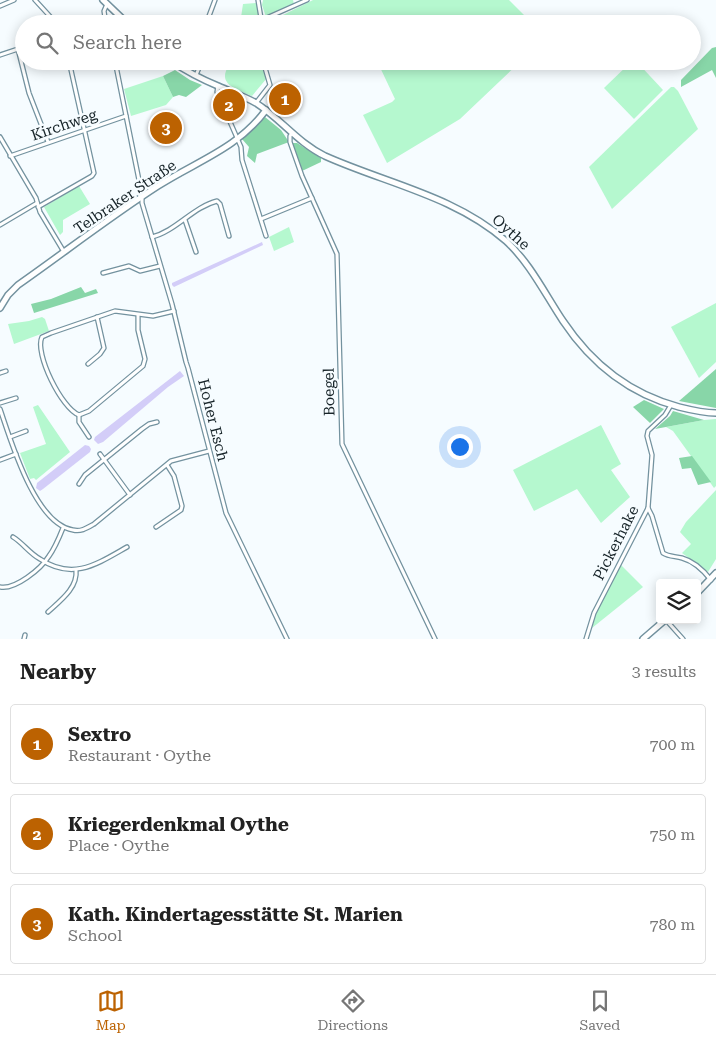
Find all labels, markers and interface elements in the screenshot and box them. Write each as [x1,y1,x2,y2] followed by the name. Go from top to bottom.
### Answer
[15,15,701,70] search box
[33,29,61,57] icon: search
[73,31,182,54] text: Search here
[269,80,301,118] pin: 1
[213,86,245,124] pin: 2
[29,105,100,145] street label: Kirchweg
[150,109,182,147] pin: 3
[70,156,180,238] street label: Telbraker Straße
[488,210,534,254] street label: Oythe
[320,367,338,416] street label: Boegel
[194,377,232,463] street label: Hoher Esch
[447,434,473,460] your location
[589,503,643,583] street label: Pickerhake
[656,579,701,624] map controls
[656,579,701,624] button: layers
[20,660,96,684] text: Nearby
[632,662,696,681] text: 3 results
[68,723,131,746] text: Sextro
[33,735,41,754] text: 1
[649,735,695,754] text: 700 m
[68,746,211,765] text: Restaurant · Oythe
[68,813,289,836] text: Kriegerdenkmal Oythe
[33,825,41,844] text: 2
[649,825,695,844] text: 750 m
[68,836,169,855] text: Place · Oythe
[68,903,403,926] text: Kath. Kindertagesstätte St. Marien
[33,915,41,934] text: 3
[649,915,695,934] text: 780 m
[68,926,122,945] text: School
[96,987,126,1033] tab: Map
[317,987,388,1033] tab: Directions
[580,987,620,1033] tab: Saved

